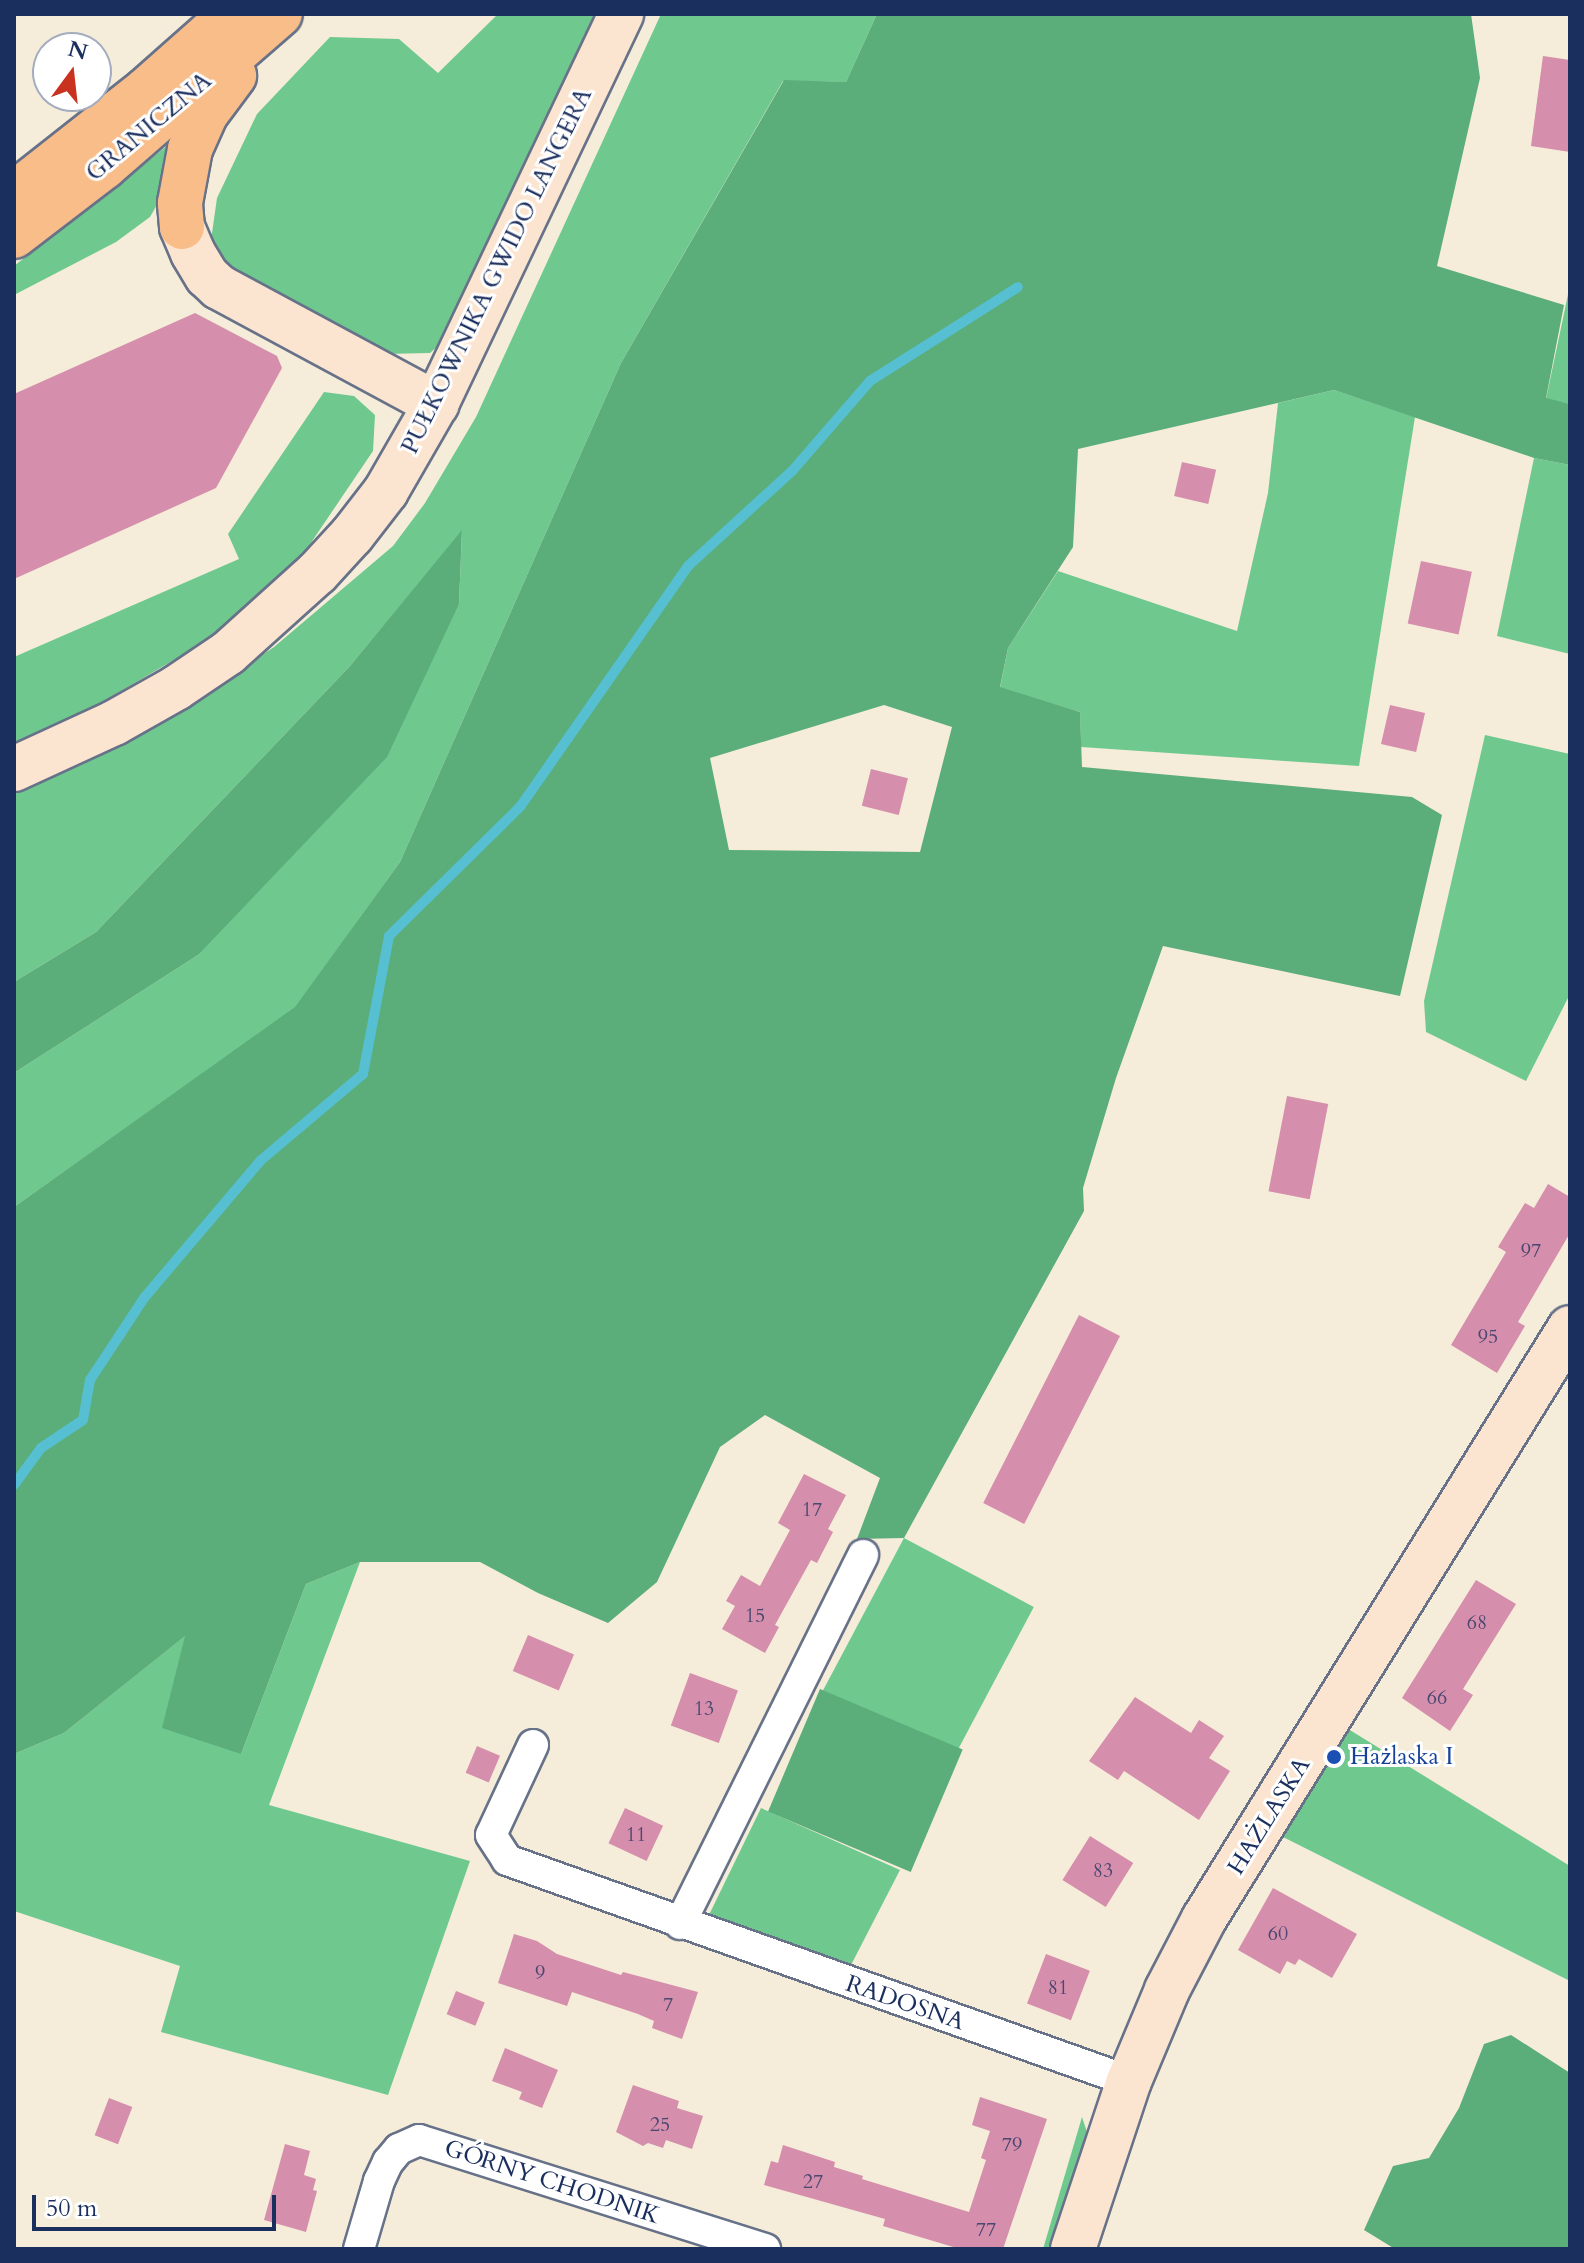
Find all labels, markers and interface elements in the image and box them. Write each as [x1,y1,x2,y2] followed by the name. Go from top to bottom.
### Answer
[32,32,112,112] north arrow
[65,34,91,68] text: N
[81,66,217,188] street label: GRANICZNA
[396,83,598,459] street label: PUŁKOWNIKA GWIDO LANGERA
[1521,1238,1541,1262] house number: 97
[1478,1324,1498,1348] house number: 95
[802,1497,822,1521] house number: 17
[745,1603,765,1627] house number: 15
[1467,1610,1487,1634] house number: 68
[1427,1685,1447,1709] house number: 66
[694,1696,714,1720] house number: 13
[1350,1743,1454,1771] place label: Hażlaska I
[1325,1748,1343,1766] marker: Hażlaska I
[1222,1752,1316,1880] street label: HAŻLASKA
[626,1822,646,1846] house number: 11
[1093,1858,1113,1882] house number: 83
[1268,1921,1288,1945] house number: 60
[535,1960,545,1984] house number: 9
[842,1969,968,2037] street label: RADOSNA
[1048,1975,1068,1999] house number: 81
[663,1992,673,2016] house number: 7
[650,2112,670,2136] house number: 25
[1002,2132,1022,2156] house number: 79
[441,2134,663,2230] street label: GÓRNY CHODNIK
[803,2169,823,2193] house number: 27
[36,2179,280,2229] scale bar
[46,2192,97,2225] text: 50 m
[976,2217,996,2241] house number: 77

